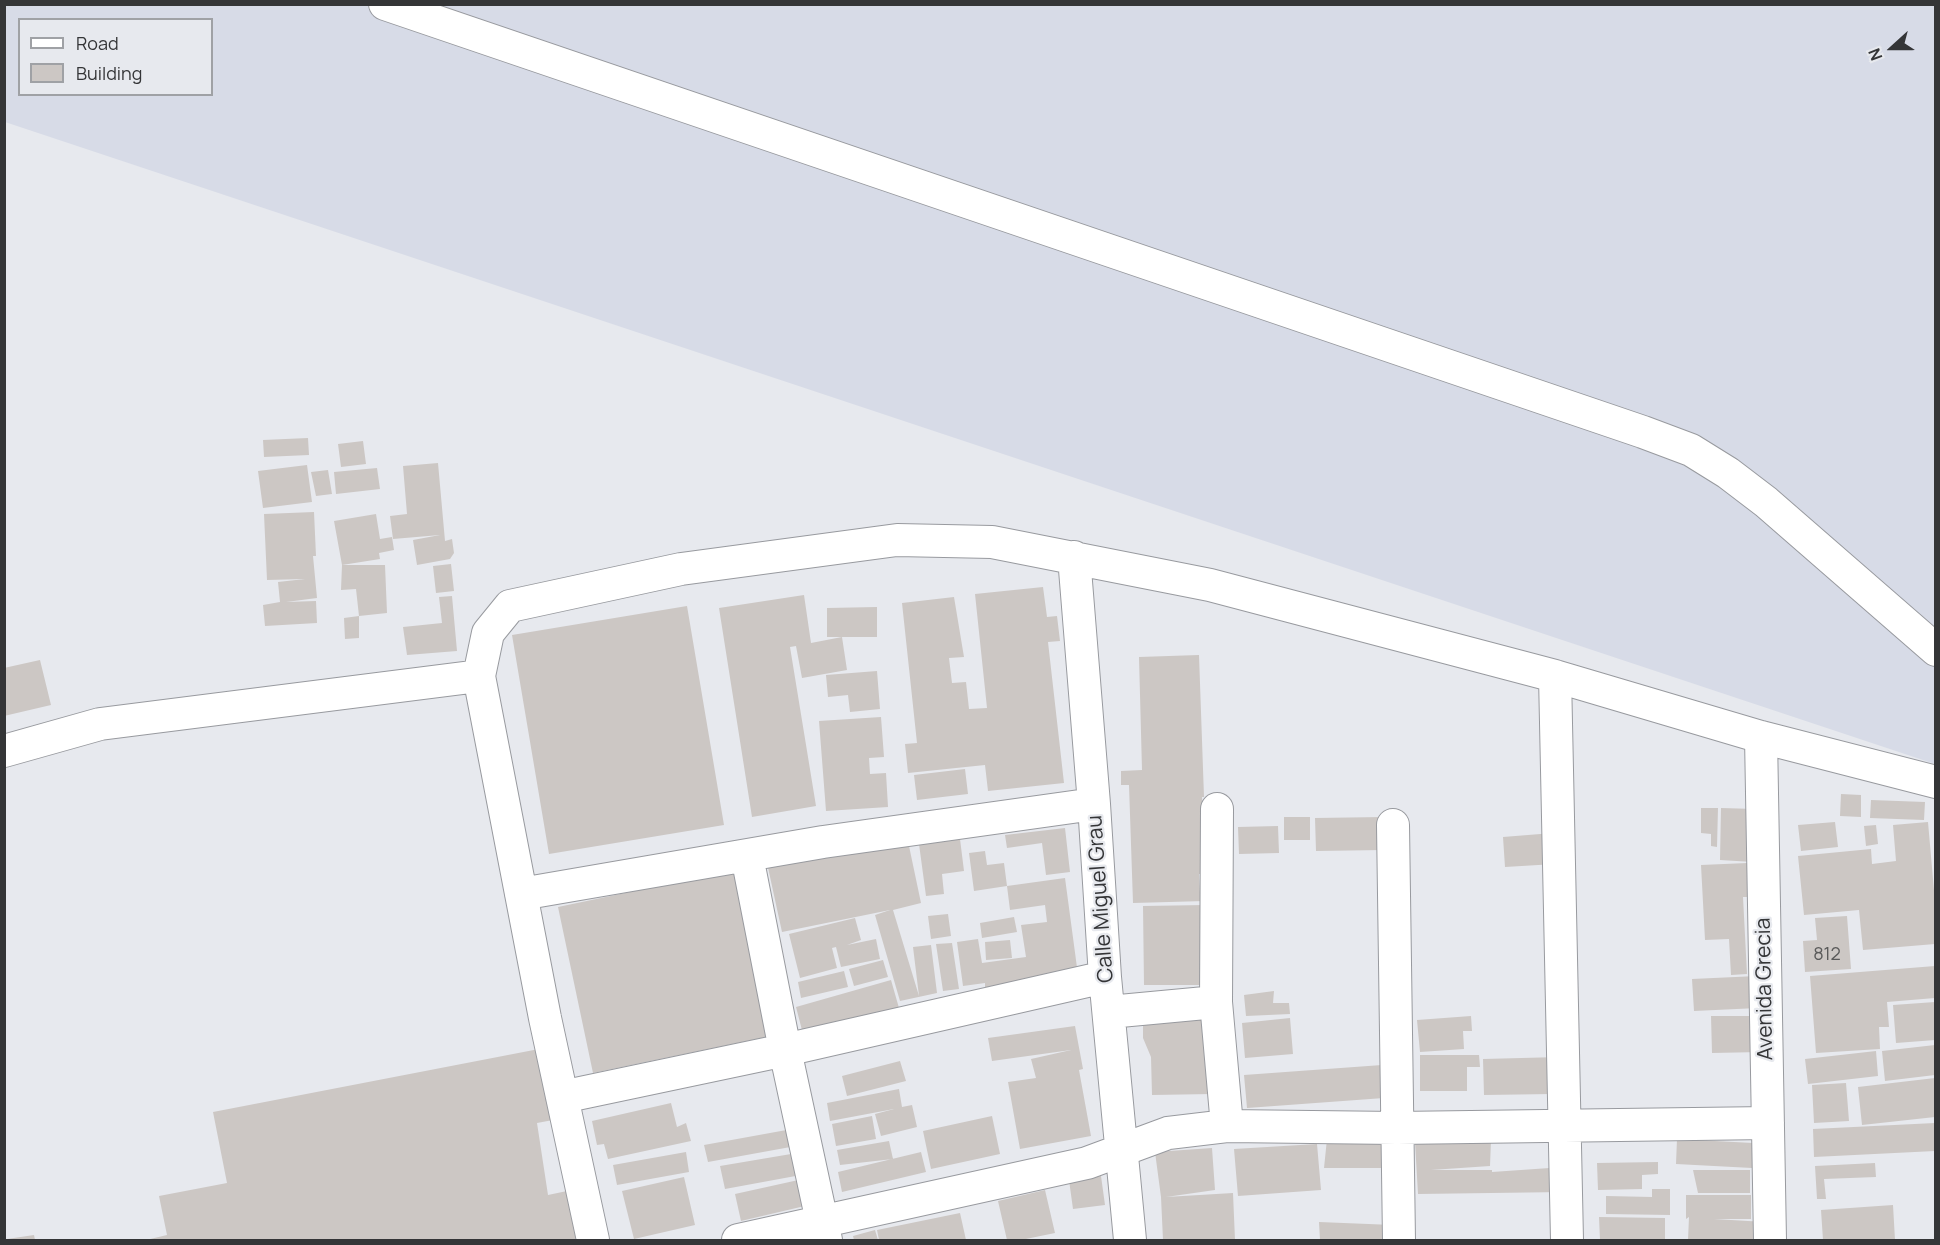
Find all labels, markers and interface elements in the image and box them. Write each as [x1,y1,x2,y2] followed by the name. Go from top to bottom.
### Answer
[18,18,213,96] legend
[1862,18,1922,78] north arrow
[76,31,119,55] text: Road
[1863,45,1888,64] text: N
[76,61,142,85] text: Building
[1083,814,1119,984] street label: Calle Miguel Grau
[1751,917,1779,1061] street label: Avenida Grecia
[1813,944,1841,966] house number: 812

